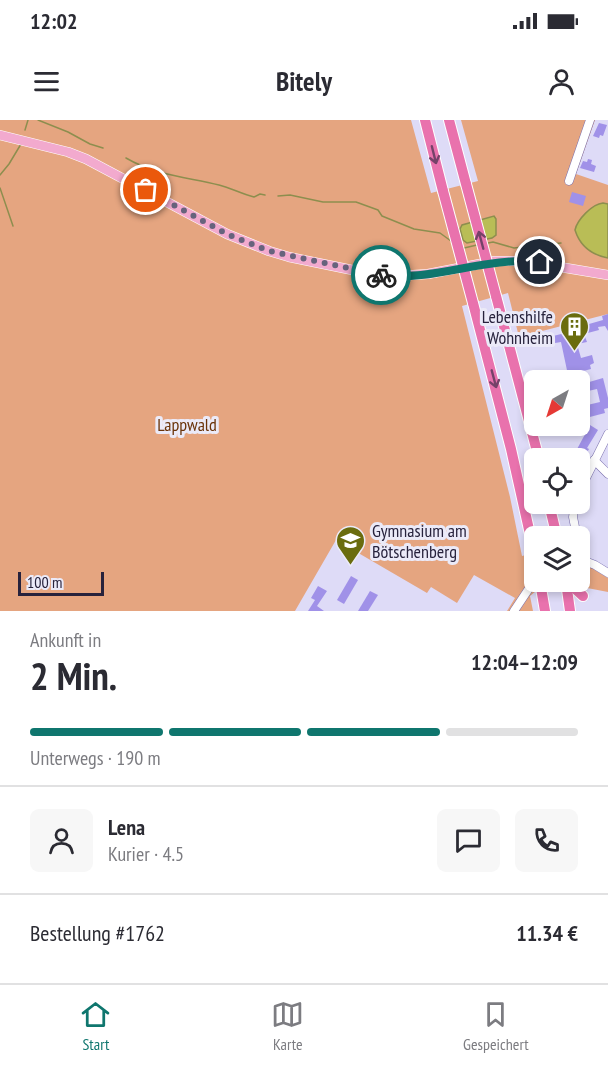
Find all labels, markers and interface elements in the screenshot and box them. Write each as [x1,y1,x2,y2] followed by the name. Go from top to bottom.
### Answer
[30,7,78,35] text: 12:02
[276,64,332,98] text: Bitely
[30,65,63,98] icon: menu
[545,65,578,98] icon: person
[428,146,440,165] one-way arrow
[120,164,171,215] pin
[129,173,162,206] icon: bag
[475,231,487,250] one-way arrow
[514,236,565,287] pin
[351,245,411,305] courier
[523,245,556,278] icon: home
[365,259,398,292] icon: bike
[482,305,553,349] place label: Lebenshilfe Wohnheim
[558,310,590,352] building icon: Lebenshilfe Wohnheim
[488,370,500,389] one-way arrow
[524,370,590,436] north arrow
[524,370,590,592] map controls
[157,413,217,436] park label: Lappwald
[524,448,590,514] button: locate
[372,519,467,563] place label: Gymnasium am Bötschenberg
[335,524,367,566] school or university icon: Gymnasium am Bötschenberg
[524,526,590,592] button: layers
[18,569,104,597] scale bar
[27,572,62,592] text: 100 m
[30,627,101,653] text: Ankunft in
[471,648,578,676] text: 12:04–12:09
[30,650,117,701] text: 2 Min.
[30,745,160,771] text: Unterwegs · 190 m
[30,809,93,872] button: person
[437,809,500,872] button: chat
[515,809,578,872] button: phone
[108,813,145,841] text: Lena
[108,841,184,867] text: Kurier · 4.5
[30,919,165,947] text: Bestellung #1762
[516,919,578,947] text: 11.34 €
[79,998,112,1054] tab: Start
[271,998,304,1054] tab: Karte
[463,998,529,1054] tab: Gespeichert

